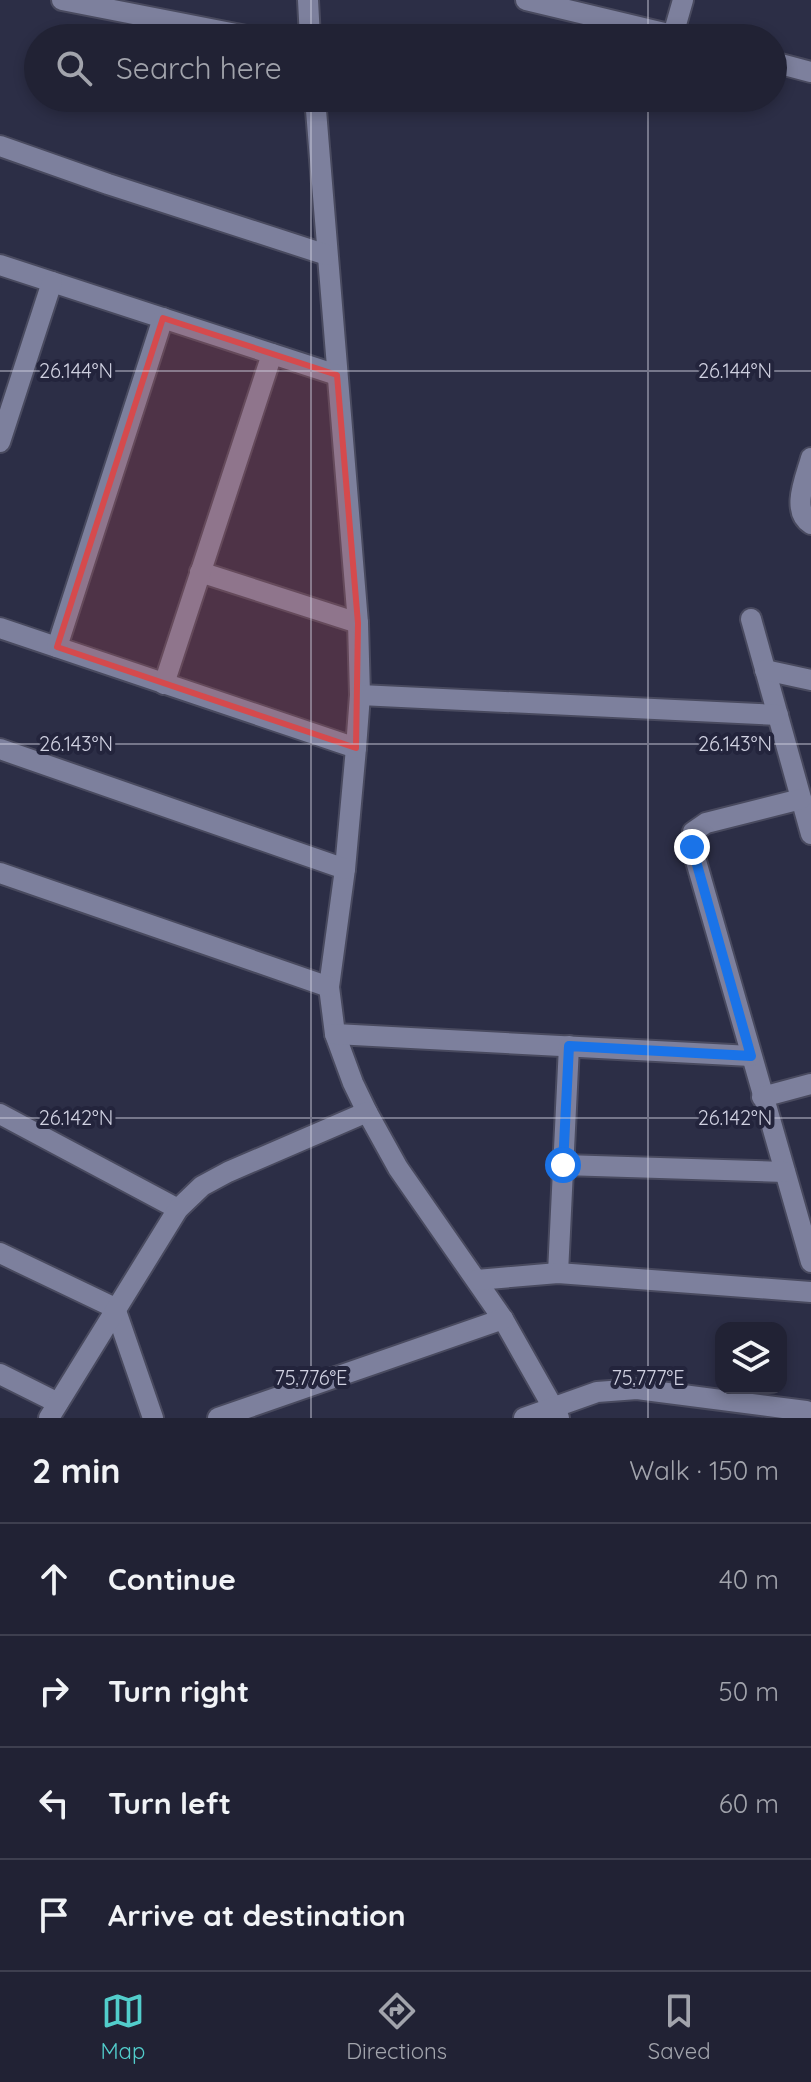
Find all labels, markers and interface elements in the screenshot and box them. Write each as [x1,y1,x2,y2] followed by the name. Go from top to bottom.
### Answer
[24,24,787,112] search box
[52,46,96,90] icon: search
[116,49,282,87] text: Search here
[39,358,113,383] text: 26.144°N
[698,358,772,383] text: 26.144°N
[39,731,113,756] text: 26.143°N
[698,731,772,756] text: 26.143°N
[674,829,710,865] route end
[39,1105,113,1130] text: 26.142°N
[698,1105,772,1130] text: 26.142°N
[545,1147,581,1183] route start
[715,1322,787,1394] map controls
[715,1322,787,1394] button: layers
[275,1365,347,1390] text: 75.776°E
[611,1365,685,1390] text: 75.777°E
[32,1449,121,1492] text: 2 min
[629,1454,779,1487] text: Walk · 150 m
[32,1557,76,1601] icon: ahead
[108,1560,236,1598] text: Continue
[719,1563,779,1596] text: 40 m
[32,1669,76,1713] icon: right
[108,1672,249,1710] text: Turn right
[719,1675,779,1708] text: 50 m
[32,1781,76,1825] icon: left
[108,1784,231,1822] text: Turn left
[719,1787,779,1820] text: 60 m
[32,1893,76,1937] icon: arrive
[108,1896,406,1934] text: Arrive at destination
[100,1989,145,2065] tab: Map
[346,1989,447,2065] tab: Directions
[648,1989,711,2065] tab: Saved

